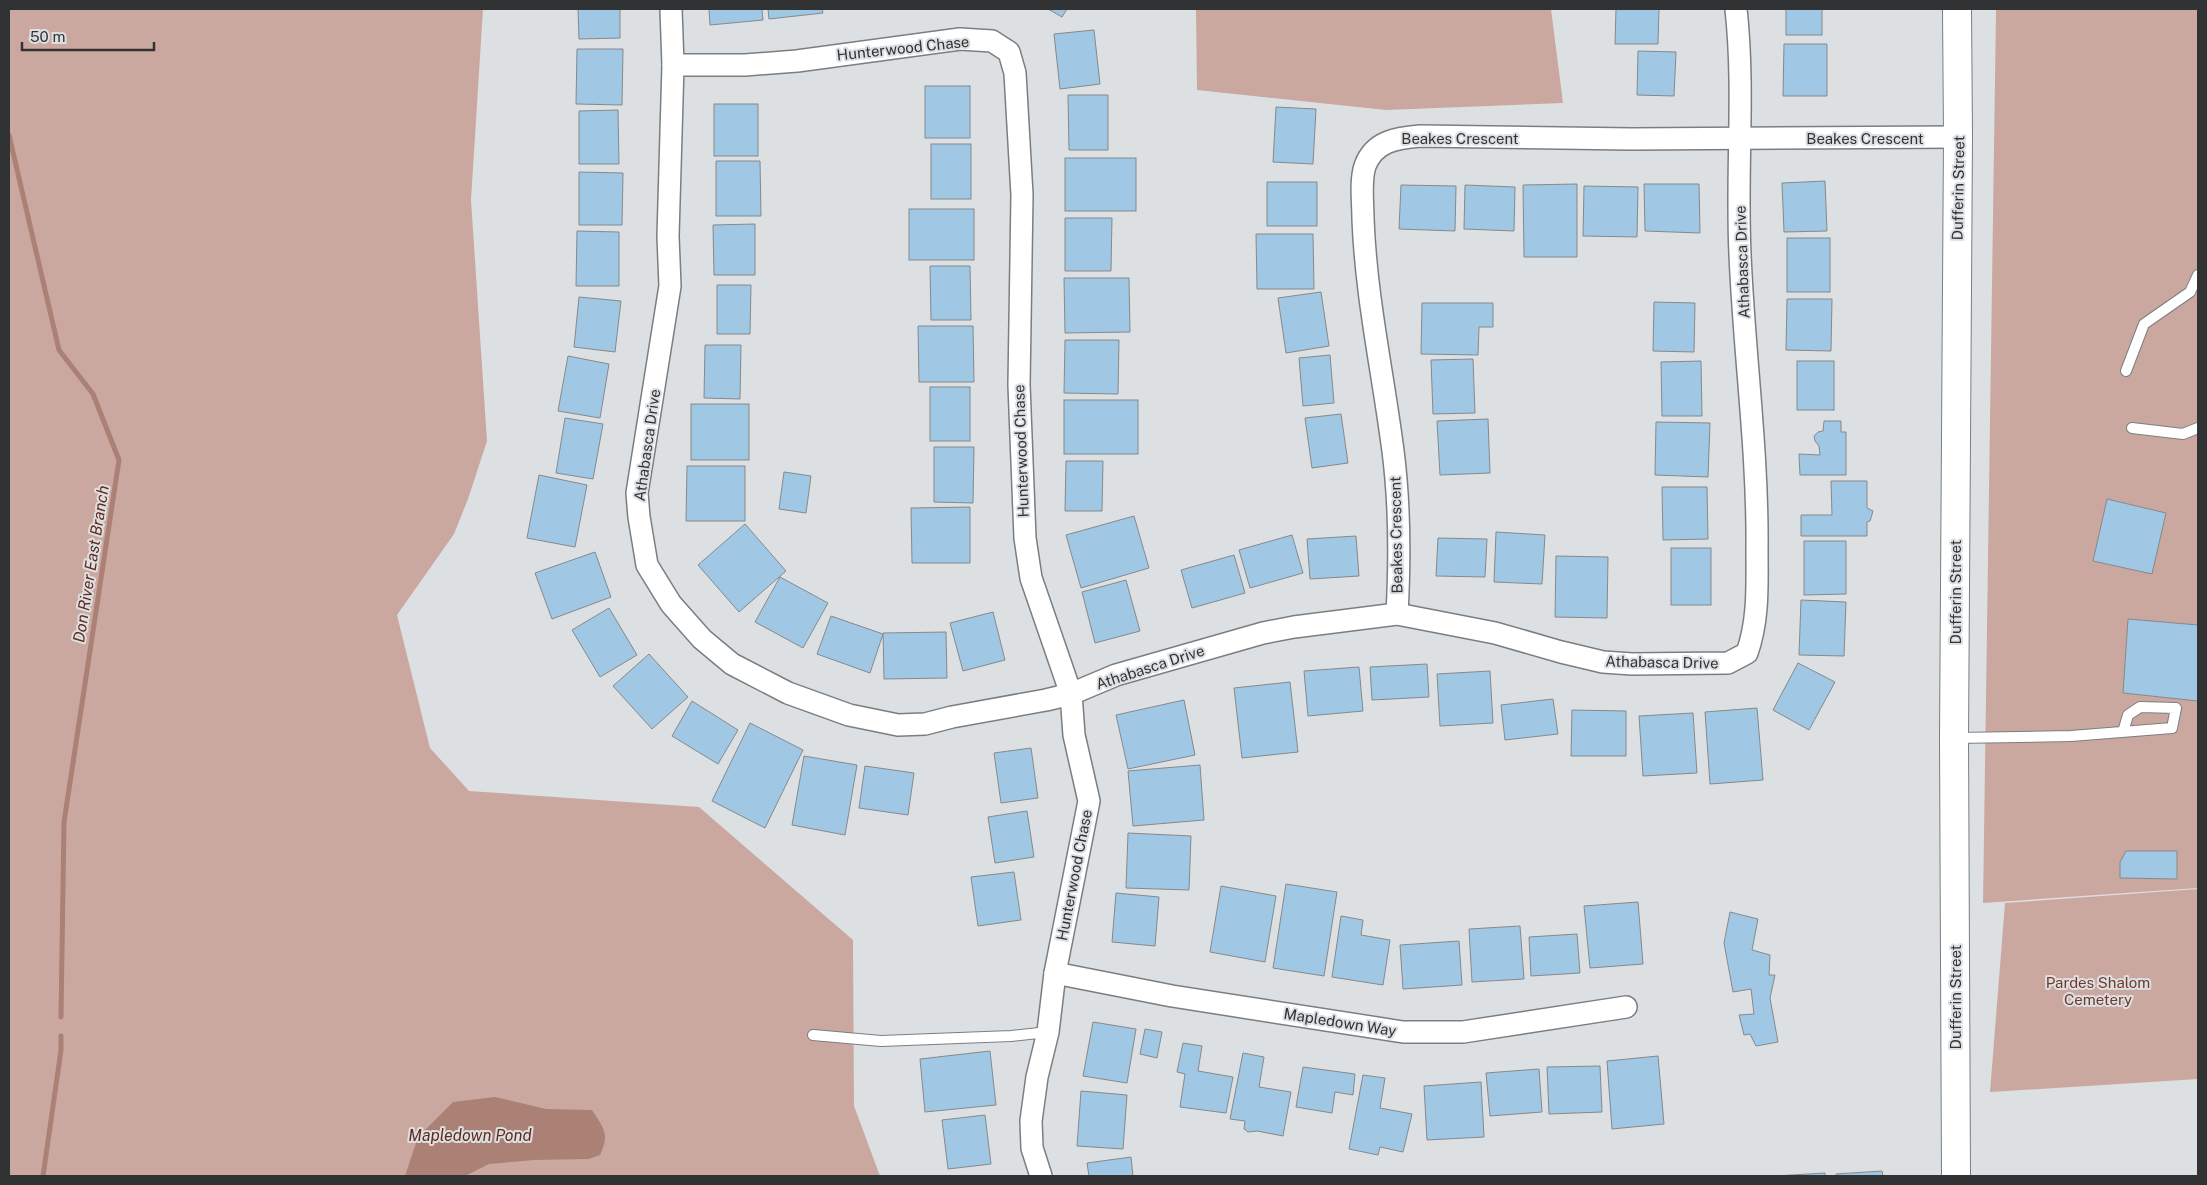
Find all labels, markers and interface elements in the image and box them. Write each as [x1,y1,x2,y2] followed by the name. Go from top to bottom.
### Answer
[22,20,155,52] scale bar
[30,28,65,45] text: 50 m
[836,33,970,63] street label: Hunterwood Chase
[1401,130,1519,147] street label: Beakes Crescent
[1806,130,1924,147] street label: Beakes Crescent
[1949,135,1967,241] street label: Dufferin Street
[1732,205,1752,319] street label: Athabasca Drive
[1010,384,1032,518] street label: Hunterwood Chase
[631,388,663,502] street label: Athabasca Drive
[1386,476,1406,594] street label: Beakes Crescent
[69,484,113,644] water label: Don River East Branch
[1947,539,1964,644] street label: Dufferin Street
[1094,641,1206,693] street label: Athabasca Drive
[1605,653,1719,671] street label: Athabasca Drive
[1053,808,1095,942] street label: Hunterwood Chase
[1947,944,1964,1049] street label: Dufferin Street
[2046,974,2150,1008] park label: Pardes Shalom Cemetery
[1282,1005,1398,1039] street label: Mapledown Way
[408,1126,532,1145] water label: Mapledown Pond

